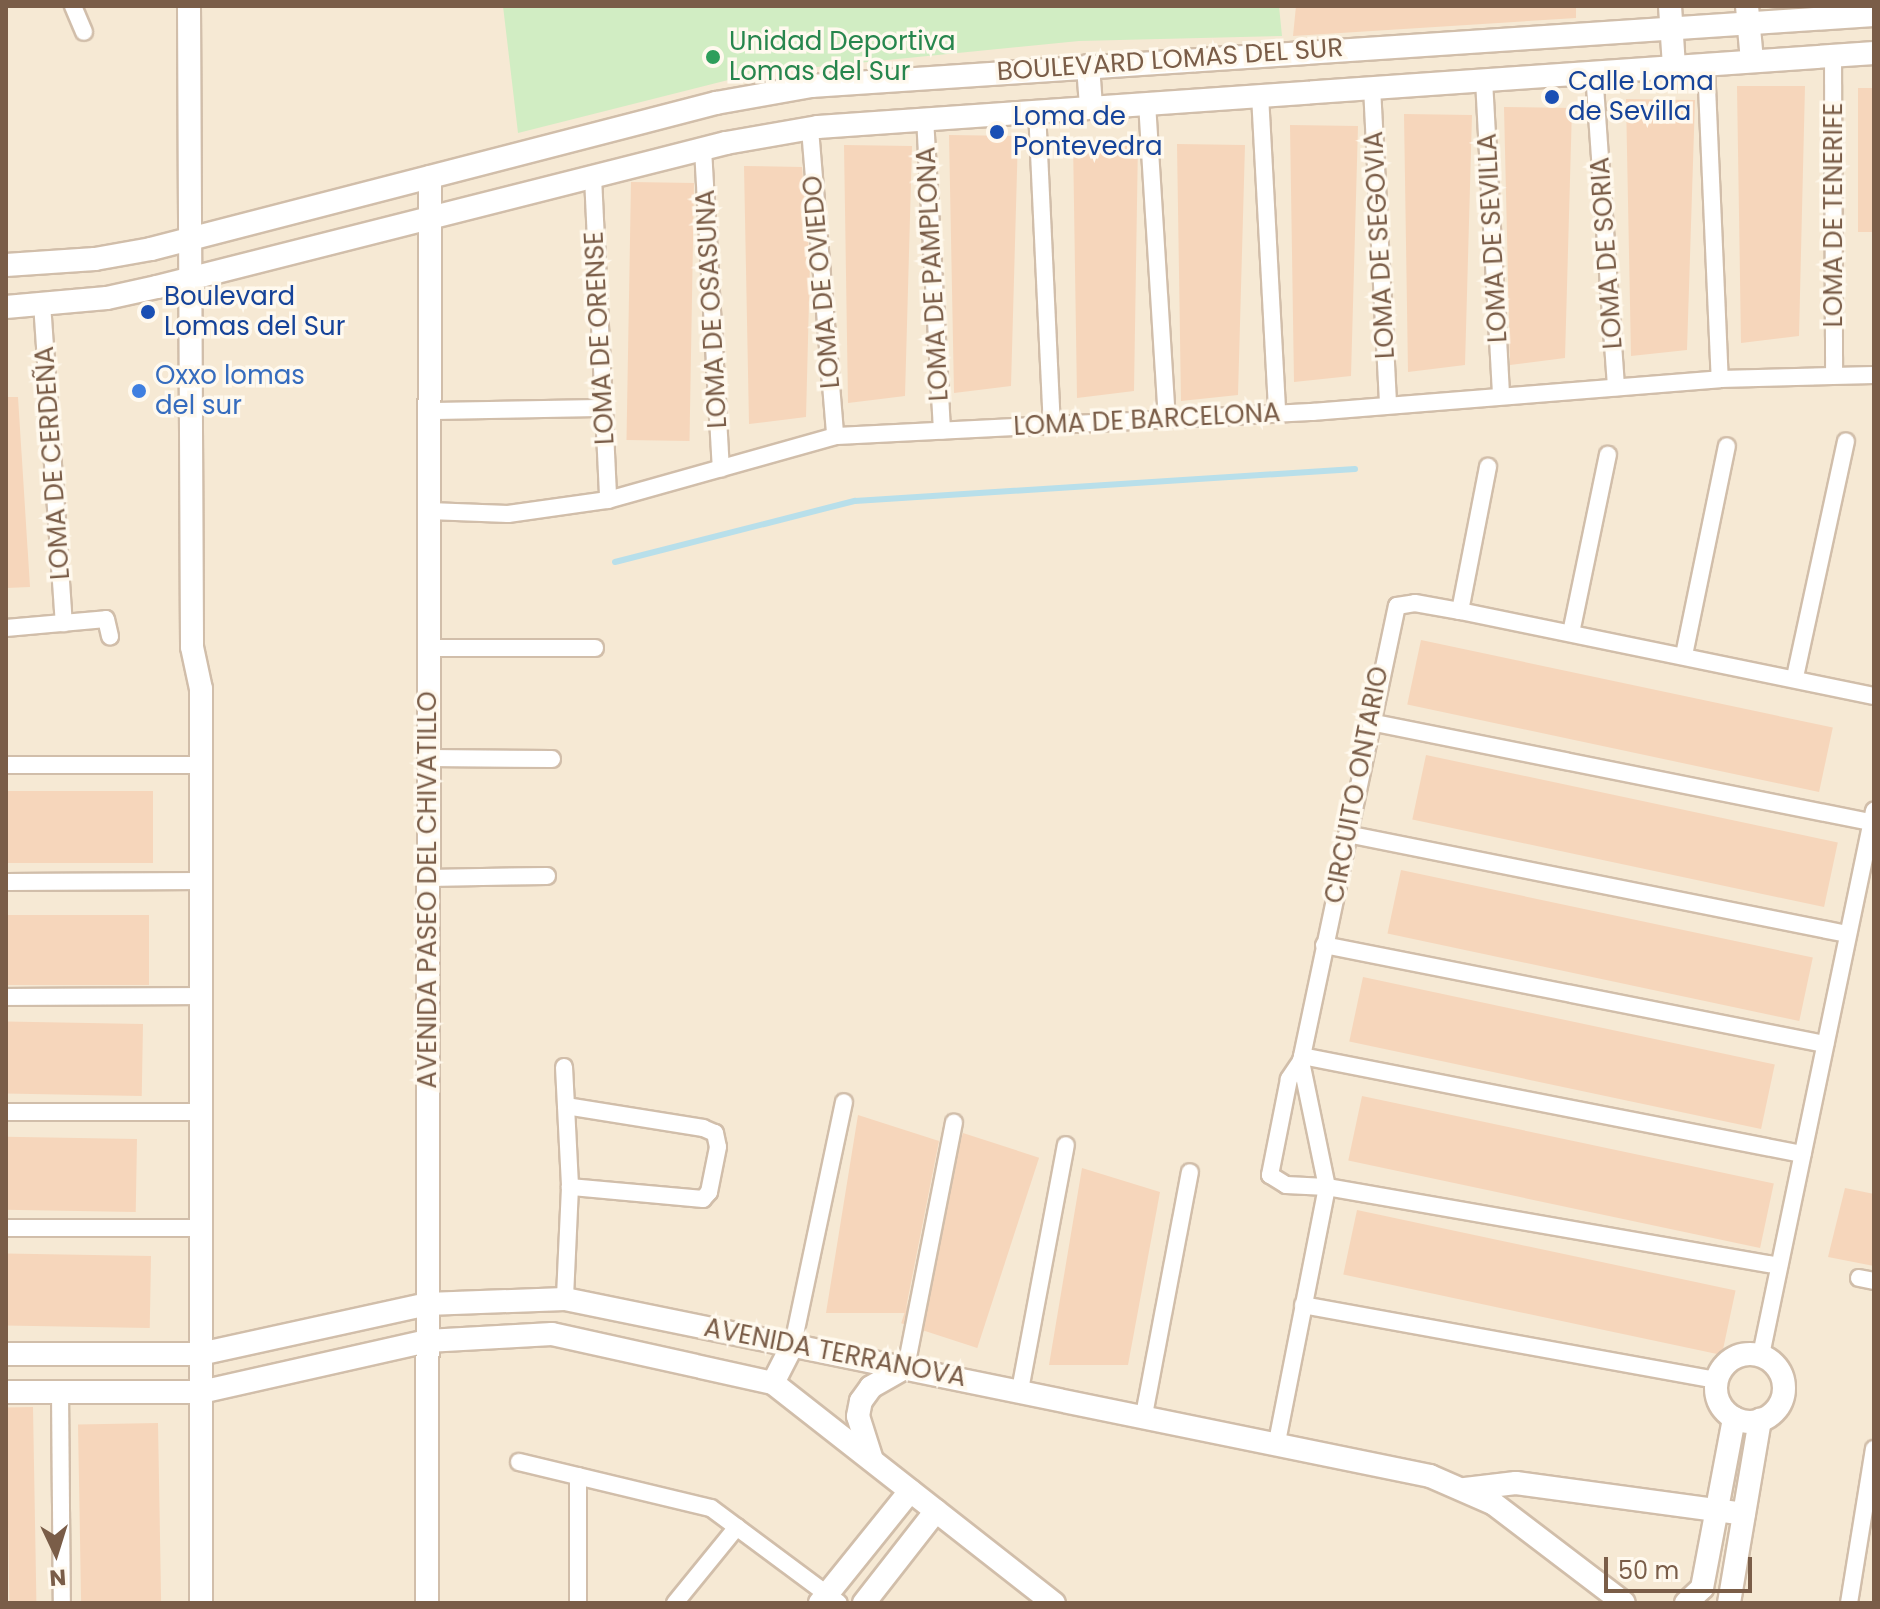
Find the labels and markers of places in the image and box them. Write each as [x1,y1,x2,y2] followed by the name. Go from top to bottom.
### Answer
[729,26,956,88] place label: Unidad Deportiva Lomas del Sur
[704,48,722,66] marker: Unidad Deportiva Lomas del Sur
[1568,66,1714,128] place label: Calle Loma de Sevilla
[1543,88,1561,106] marker: Calle Loma de Sevilla
[1013,101,1162,162] place label: Loma de Pontevedra
[988,123,1006,141] marker: Loma de Pontevedra
[164,281,345,342] place label: Boulevard Lomas del Sur
[139,303,157,321] marker: Boulevard Lomas del Sur
[155,360,305,422] place label: Oxxo lomas del sur
[130,382,148,400] marker: Oxxo lomas del sur

